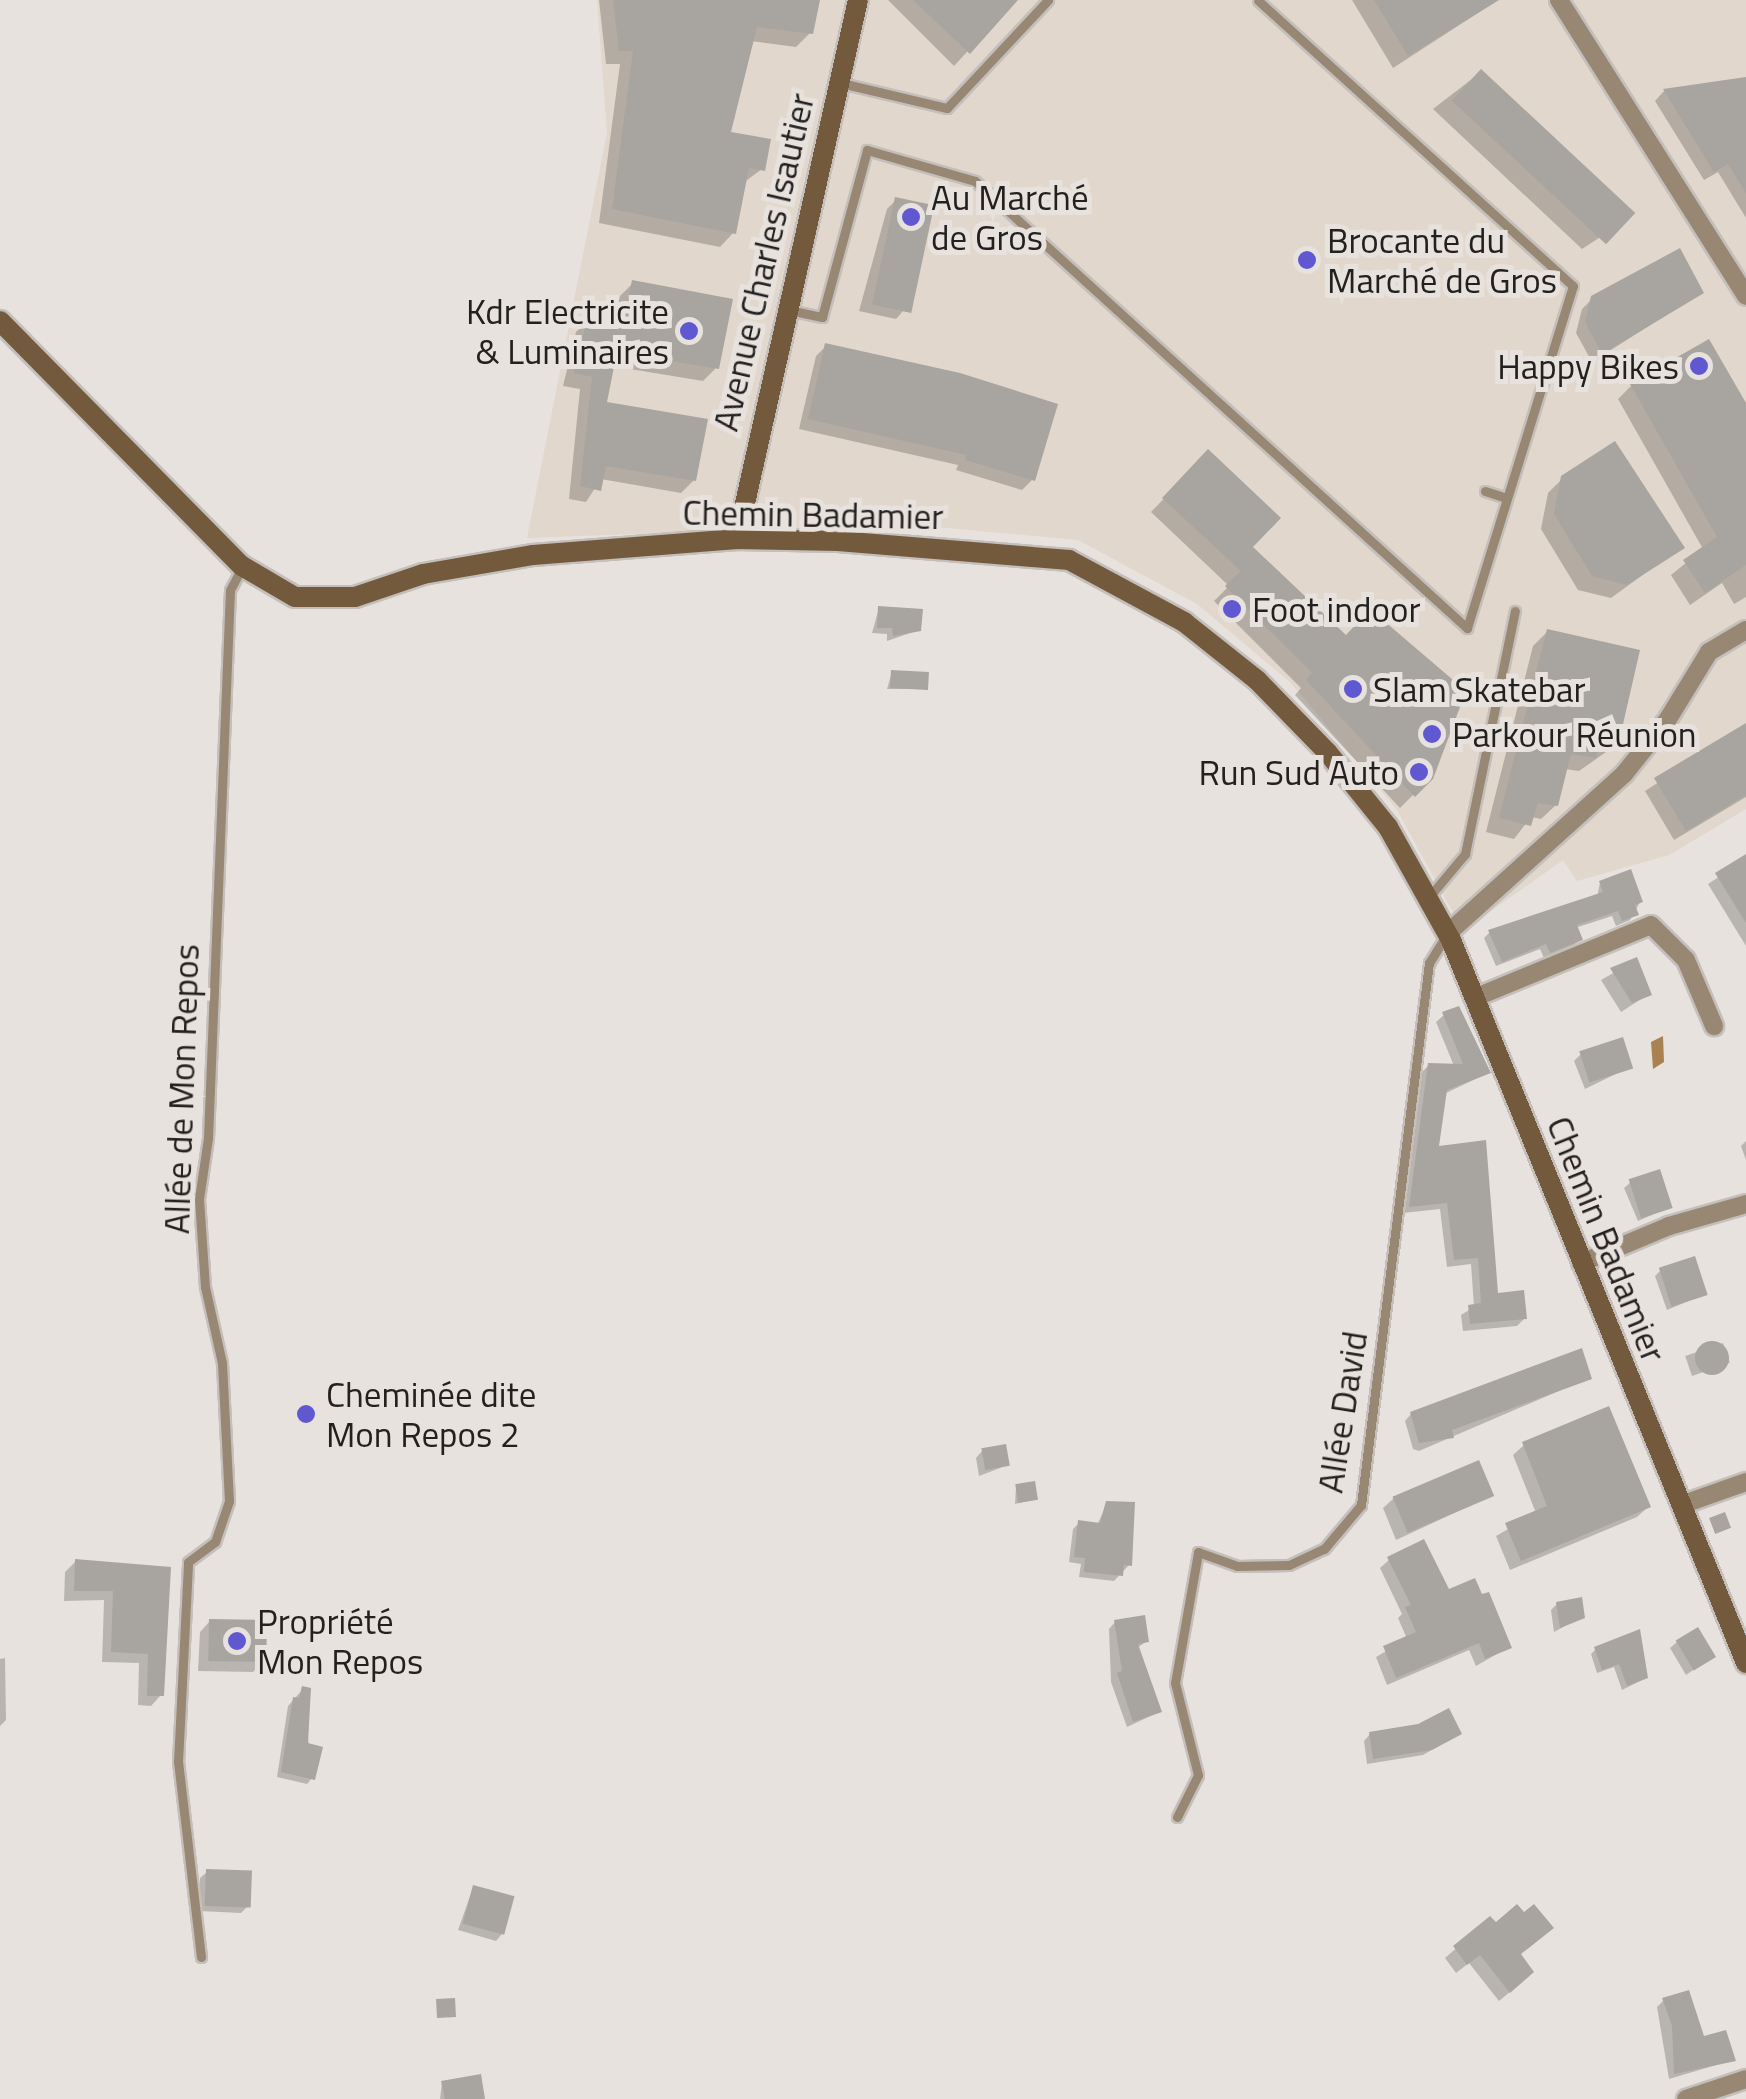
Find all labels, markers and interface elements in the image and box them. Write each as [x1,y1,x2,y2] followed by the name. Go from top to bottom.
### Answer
[704,89,822,435] street label: Avenue Charles Isautier
[931,176,1089,258] place label: Au Marché de Gros
[900,206,922,228] marker: Au Marché de Gros
[1327,219,1557,301] place label: Brocante du Marché de Gros
[1296,249,1318,271] marker: Brocante du Marché de Gros
[466,290,669,372] place label: Kdr Electricite & Luminaires
[678,320,700,342] marker: Kdr Electricite & Luminaires
[1497,345,1679,387] place label: Happy Bikes
[1688,355,1710,377] marker: Happy Bikes
[682,491,944,537] street label: Chemin Badamier
[1252,588,1421,630] place label: Foot indoor
[1221,598,1243,620] marker: Foot indoor
[1373,668,1586,710] place label: Slam Skatebar
[1342,678,1364,700] marker: Slam Skatebar
[1452,713,1697,755] place label: Parkour Réunion
[1421,723,1443,745] marker: Parkour Réunion
[1198,751,1399,793] place label: Run Sud Auto
[1408,761,1430,783] marker: Run Sud Auto
[155,943,207,1235] street label: Allée de Mon Repos
[1539,1110,1675,1368] street label: Chemin Badamier
[1309,1328,1375,1496] street label: Allée David
[326,1373,536,1455] place label: Cheminée dite Mon Repos 2
[295,1403,317,1425] marker: Cheminée dite Mon Repos 2
[257,1600,423,1682] place label: Propriété Mon Repos
[226,1630,248,1652] marker: Propriété Mon Repos

